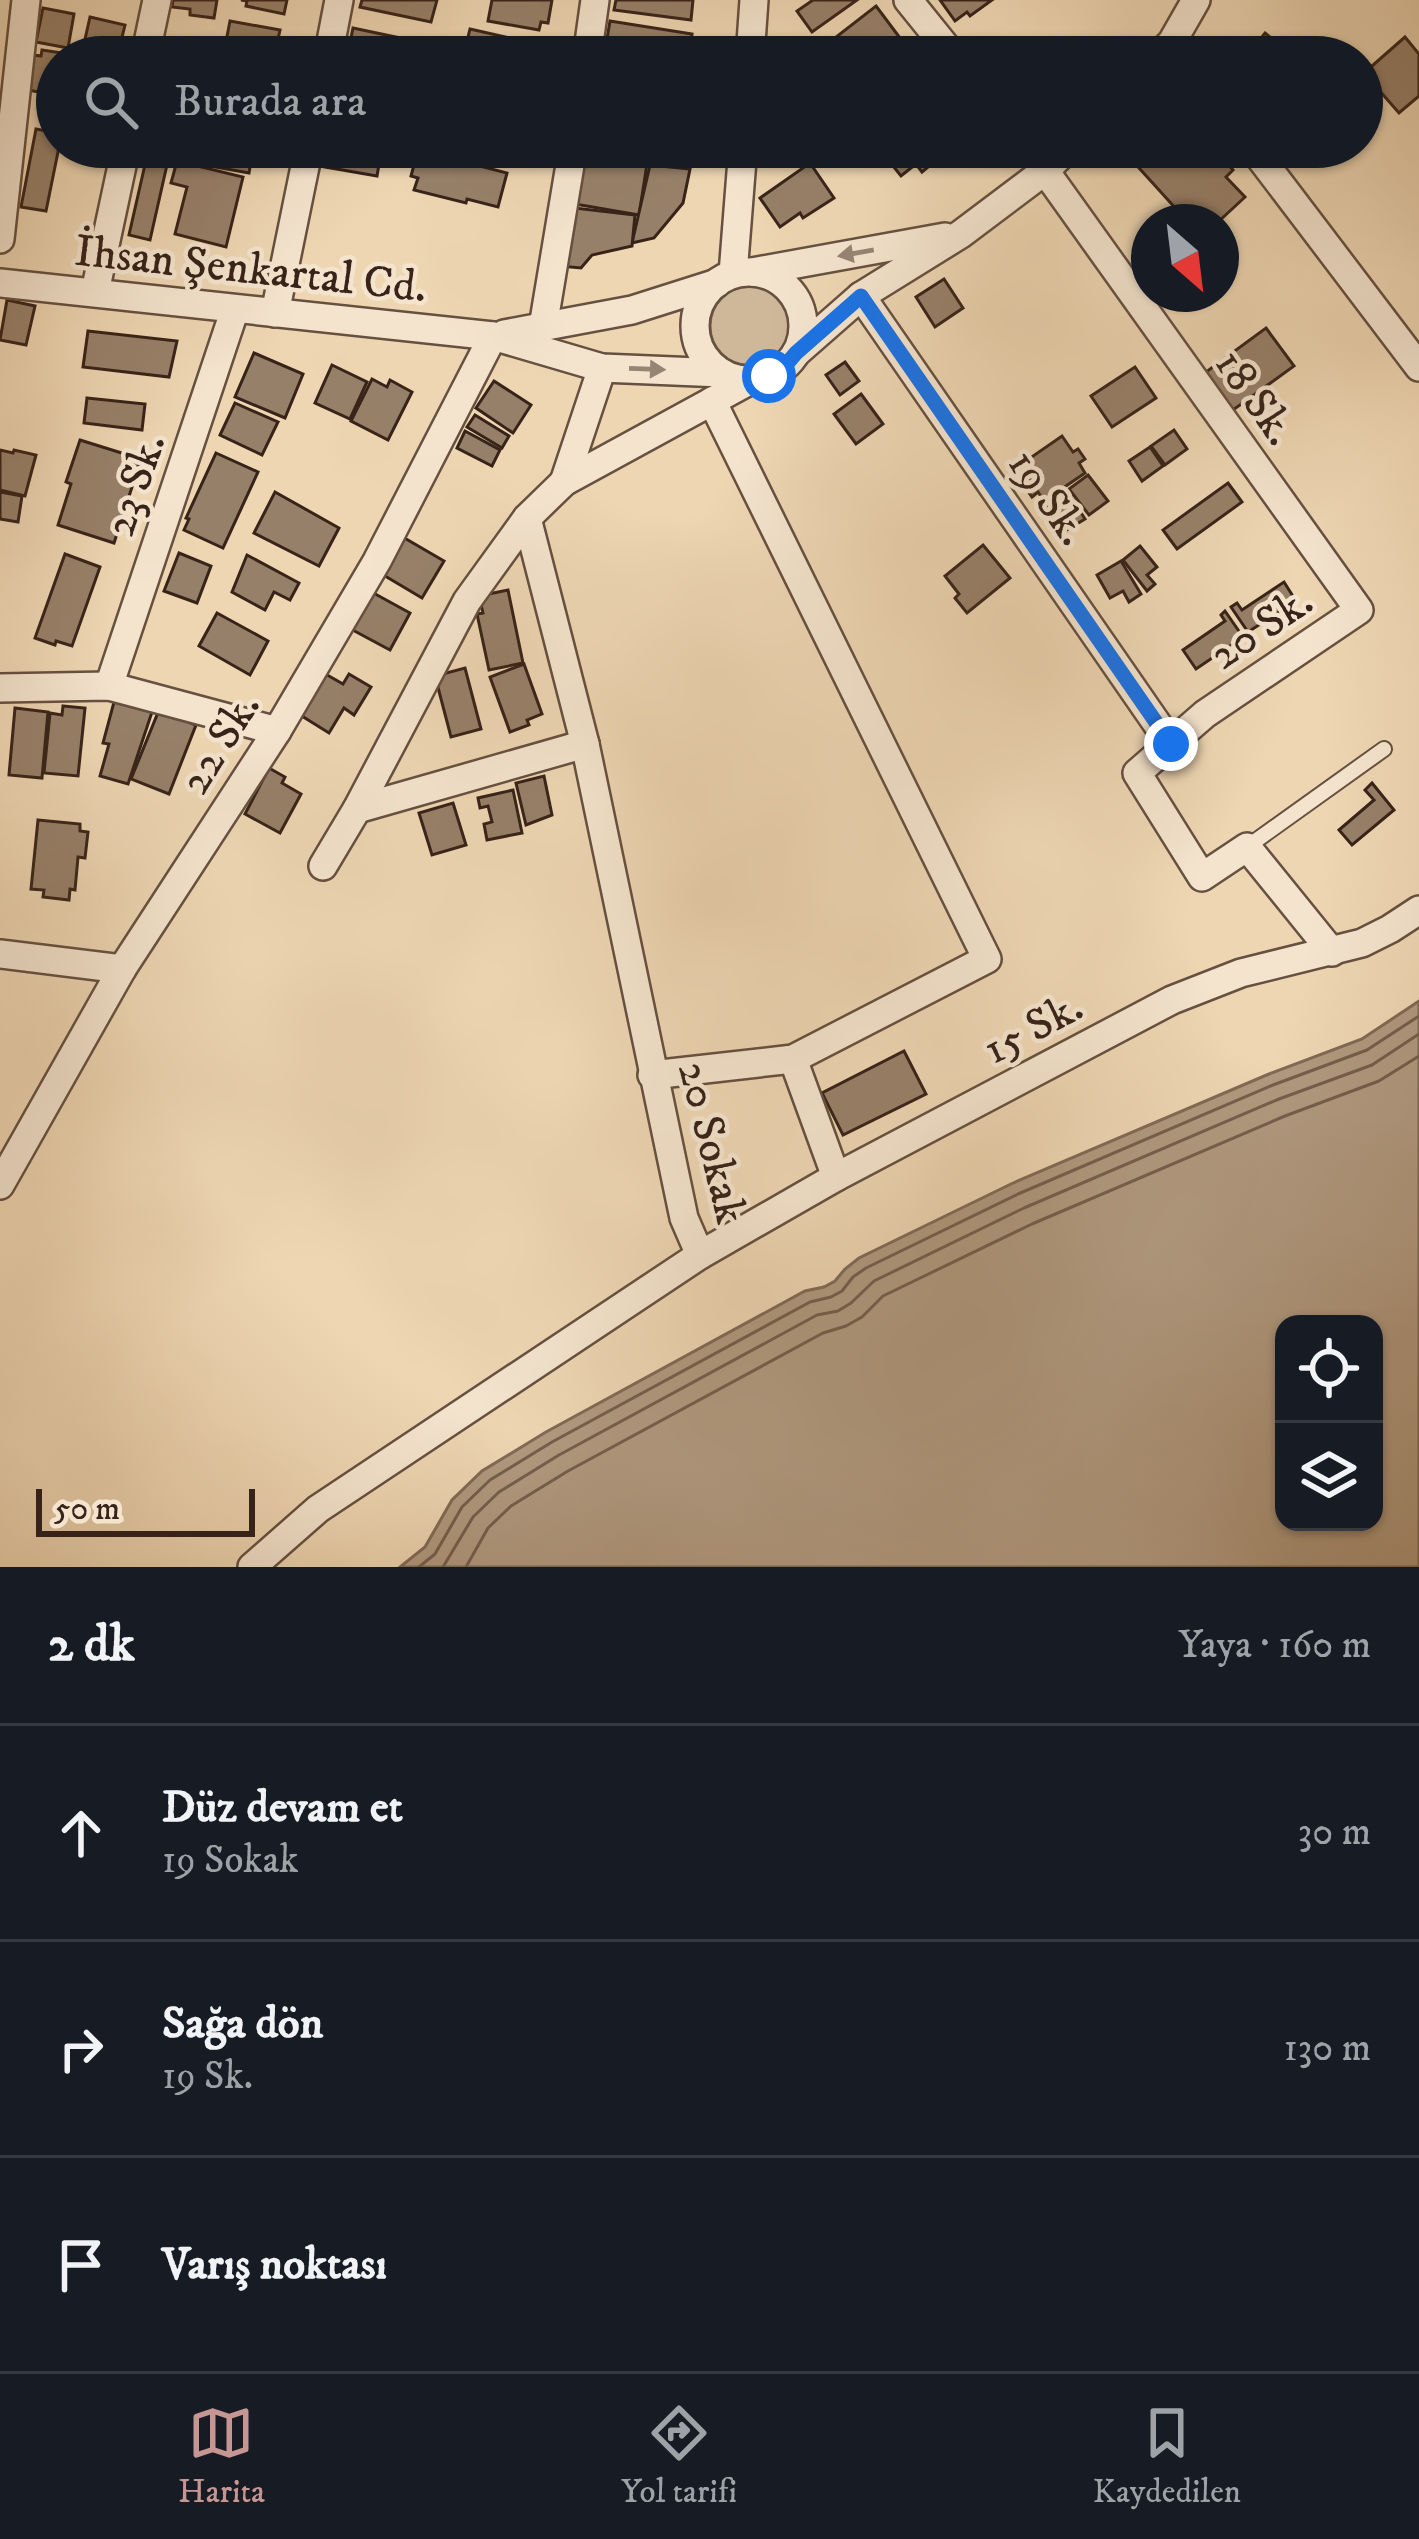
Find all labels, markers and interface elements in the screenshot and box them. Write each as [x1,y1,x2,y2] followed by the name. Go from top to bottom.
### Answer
[36,36,1383,168] search box
[78,69,144,135] icon: search
[174,74,366,130] text: Burada ara
[1131,204,1239,312] north arrow
[72,224,429,316] street label: İhsan Şenkartal Cd.
[837,245,875,263] one-way arrow
[1201,339,1308,457] street label: 18 Sk.
[742,349,796,403] route start
[629,360,667,379] one-way arrow
[92,426,179,544] street label: 23 Sk.
[994,439,1101,557] street label: 19 Sk.
[1199,574,1324,683] street label: 20 Sk.
[168,682,274,805] street label: 22 Sk.
[1144,717,1198,771] route end
[974,979,1093,1078] street label: 15 Sk.
[664,1056,758,1230] street label: 20 Sokak
[1275,1315,1383,1531] map controls
[1275,1315,1383,1423] button: locate
[1275,1423,1383,1531] button: layers
[36,1483,255,1536] scale bar
[54,1489,120,1530] text: 50 m
[48,1613,135,1677] text: 2 dk
[1178,1621,1371,1670] text: Yaya · 160 m
[162,1780,403,1836] text: Düz devam et
[48,1800,114,1866] icon: ahead
[1298,1808,1371,1857] text: 30 m
[162,1836,299,1885] text: 19 Sokak
[162,1996,323,2052] text: Sağa dön
[48,2016,114,2082] icon: right
[1283,2024,1371,2073] text: 130 m
[162,2052,253,2101] text: 19 Sk.
[48,2232,114,2298] icon: arrive
[162,2237,387,2293] text: Varış noktası
[178,2400,265,2513] tab: Harita
[621,2400,737,2513] tab: Yol tarifi
[1093,2400,1241,2513] tab: Kaydedilen

